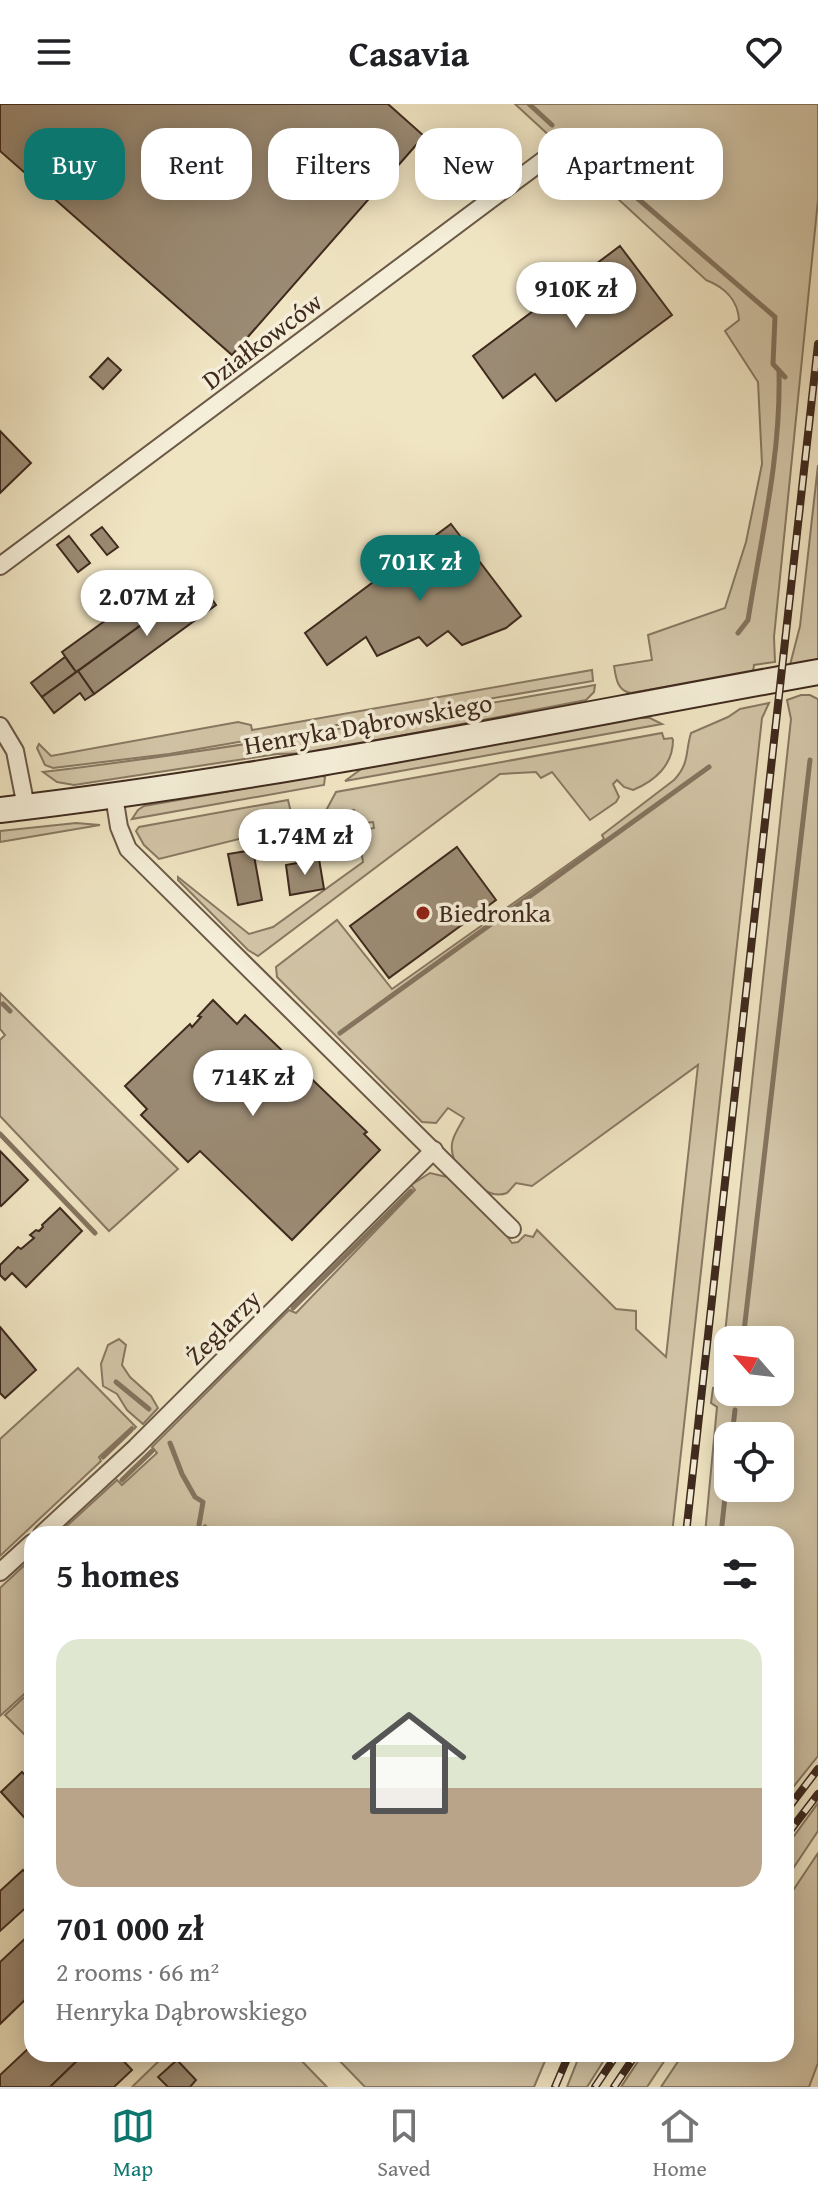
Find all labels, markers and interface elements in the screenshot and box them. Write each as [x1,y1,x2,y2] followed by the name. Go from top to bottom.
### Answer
[349,26,469,79] text: Casavia
[32,30,76,74] icon: menu
[742,30,786,74] icon: heart
[24,128,125,200] chip: Buy
[141,128,252,200] chip: Rent
[268,128,399,200] chip: Filters
[415,128,522,200] chip: New
[538,128,723,200] chip: Apartment
[502,262,650,330] pin: 910K zł
[534,268,618,307] text: 910K zł
[193,282,330,399] street label: Działkowców
[346,535,494,603] pin: 701K zł
[378,541,462,580] text: 701K zł
[64,570,230,638] pin: 2.07M zł
[99,576,195,615] text: 2.07M zł
[241,682,495,765] street label: Henryka Dąbrowskiego
[222,809,388,877] pin: 1.74M zł
[257,815,353,854] text: 1.74M zł
[439,893,552,932] place label: Biedronka
[414,904,432,922] marker: Biedronka
[179,1050,327,1118] pin: 714K zł
[211,1056,295,1095] text: 714K zł
[176,1280,270,1374] street label: Żeglarzy
[714,1326,794,1406] north arrow
[714,1326,794,1502] map controls
[714,1422,794,1502] button: locate
[56,1550,180,1599] text: 5 homes
[718,1552,762,1596] icon: filters
[337,1691,481,1835] icon: home
[56,1903,204,1952] text: 701 000 zł
[56,1952,219,1991] text: 2 rooms · 66 m²
[56,1991,307,2030] text: Henryka Dąbrowskiego
[111,2104,155,2184] tab: Map
[377,2104,431,2184] tab: Saved
[653,2104,707,2184] tab: Home

